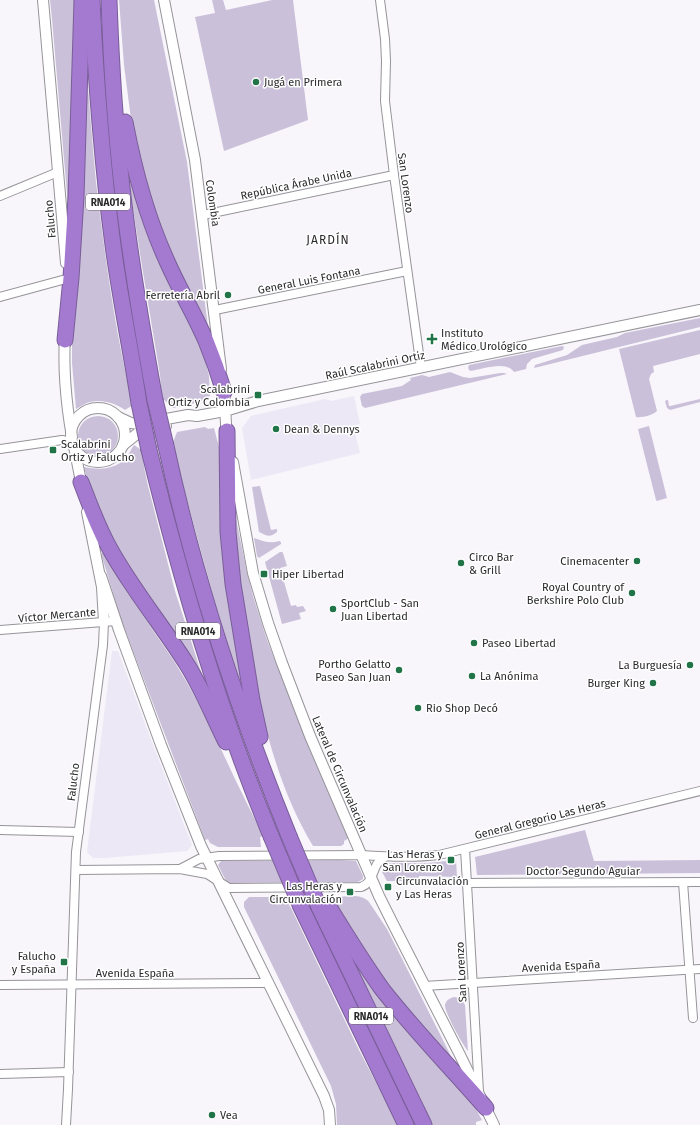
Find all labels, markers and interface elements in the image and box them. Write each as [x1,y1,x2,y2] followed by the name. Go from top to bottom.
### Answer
[264,76,342,89] place label: Jugá en Primera
[251,77,261,87] marker: Jugá en Primera
[395,152,416,214] street label: San Lorenzo
[239,165,353,203] street label: República Árabe Unida
[203,179,222,227] street label: Colombia
[86,194,130,210] road number: RNA014
[42,199,59,239] street label: Falucho
[306,232,350,247] district label: JARDÍN
[257,264,362,297] street label: General Luis Fontana
[145,289,220,302] place label: Ferretería Abril
[223,290,233,300] marker: Ferretería Abril
[441,327,527,353] place label: Instituto Médico Urológico
[426,333,438,345] marker: Instituto Médico Urológico
[324,349,426,382] street label: Raúl Scalabrini Ortiz
[168,383,250,409] place label: Scalabrini Ortiz y Colombia
[253,390,263,400] marker: Scalabrini Ortiz y Colombia
[284,423,360,436] place label: Dean & Dennys
[271,424,281,434] marker: Dean & Dennys
[61,438,134,464] place label: Scalabrini Ortiz y Falucho
[48,445,58,455] marker: Scalabrini Ortiz y Falucho
[469,551,514,577] place label: Circo Bar & Grill
[560,555,630,568] place label: Cinemacenter
[632,556,642,566] marker: Cinemacenter
[456,558,466,568] marker: Circo Bar & Grill
[272,568,344,581] place label: Hiper Libertad
[259,569,269,579] marker: Hiper Libertad
[527,581,625,607] place label: Royal Country of Berkshire Polo Club
[627,588,637,598] marker: Royal Country of Berkshire Polo Club
[341,597,419,623] place label: SportClub - San Juan Libertad
[328,604,338,614] marker: SportClub - San Juan Libertad
[18,606,96,625] street label: Víctor Mercante
[176,623,220,639] road number: RNA014
[482,637,556,650] place label: Paseo Libertad
[469,638,479,648] marker: Paseo Libertad
[315,658,391,684] place label: Portho Gelatto Paseo San Juan
[618,659,682,672] place label: La Burguesía
[685,660,695,670] marker: La Burguesía
[394,665,404,675] marker: Portho Gelatto Paseo San Juan
[480,670,538,683] place label: La Anónima
[467,671,477,681] marker: La Anónima
[587,677,645,690] place label: Burger King
[648,678,658,688] marker: Burger King
[426,702,498,715] place label: Rio Shop Decó
[413,703,423,713] marker: Rio Shop Decó
[309,714,370,834] street label: Lateral de Circunvalación
[65,762,82,802] street label: Falucho
[473,797,607,842] street label: General Gregorio Las Heras
[383,848,444,874] place label: Las Heras y San Lorenzo
[446,855,456,865] marker: Las Heras y San Lorenzo
[526,865,641,878] street label: Doctor Segundo Aguiar
[396,875,469,901] place label: Circunvalación y Las Heras
[269,880,343,906] place label: Las Heras y Circunvalación
[383,882,393,892] marker: Circunvalación y Las Heras
[345,887,355,897] marker: Las Heras y Circunvalación
[453,941,470,1003] street label: San Lorenzo
[12,950,56,976] place label: Falucho y España
[59,957,69,967] marker: Falucho y España
[521,958,601,975] street label: Avenida España
[96,967,174,980] street label: Avenida España
[349,1008,393,1024] road number: RNA014
[220,1109,238,1122] place label: Vea
[207,1110,217,1120] marker: Vea

